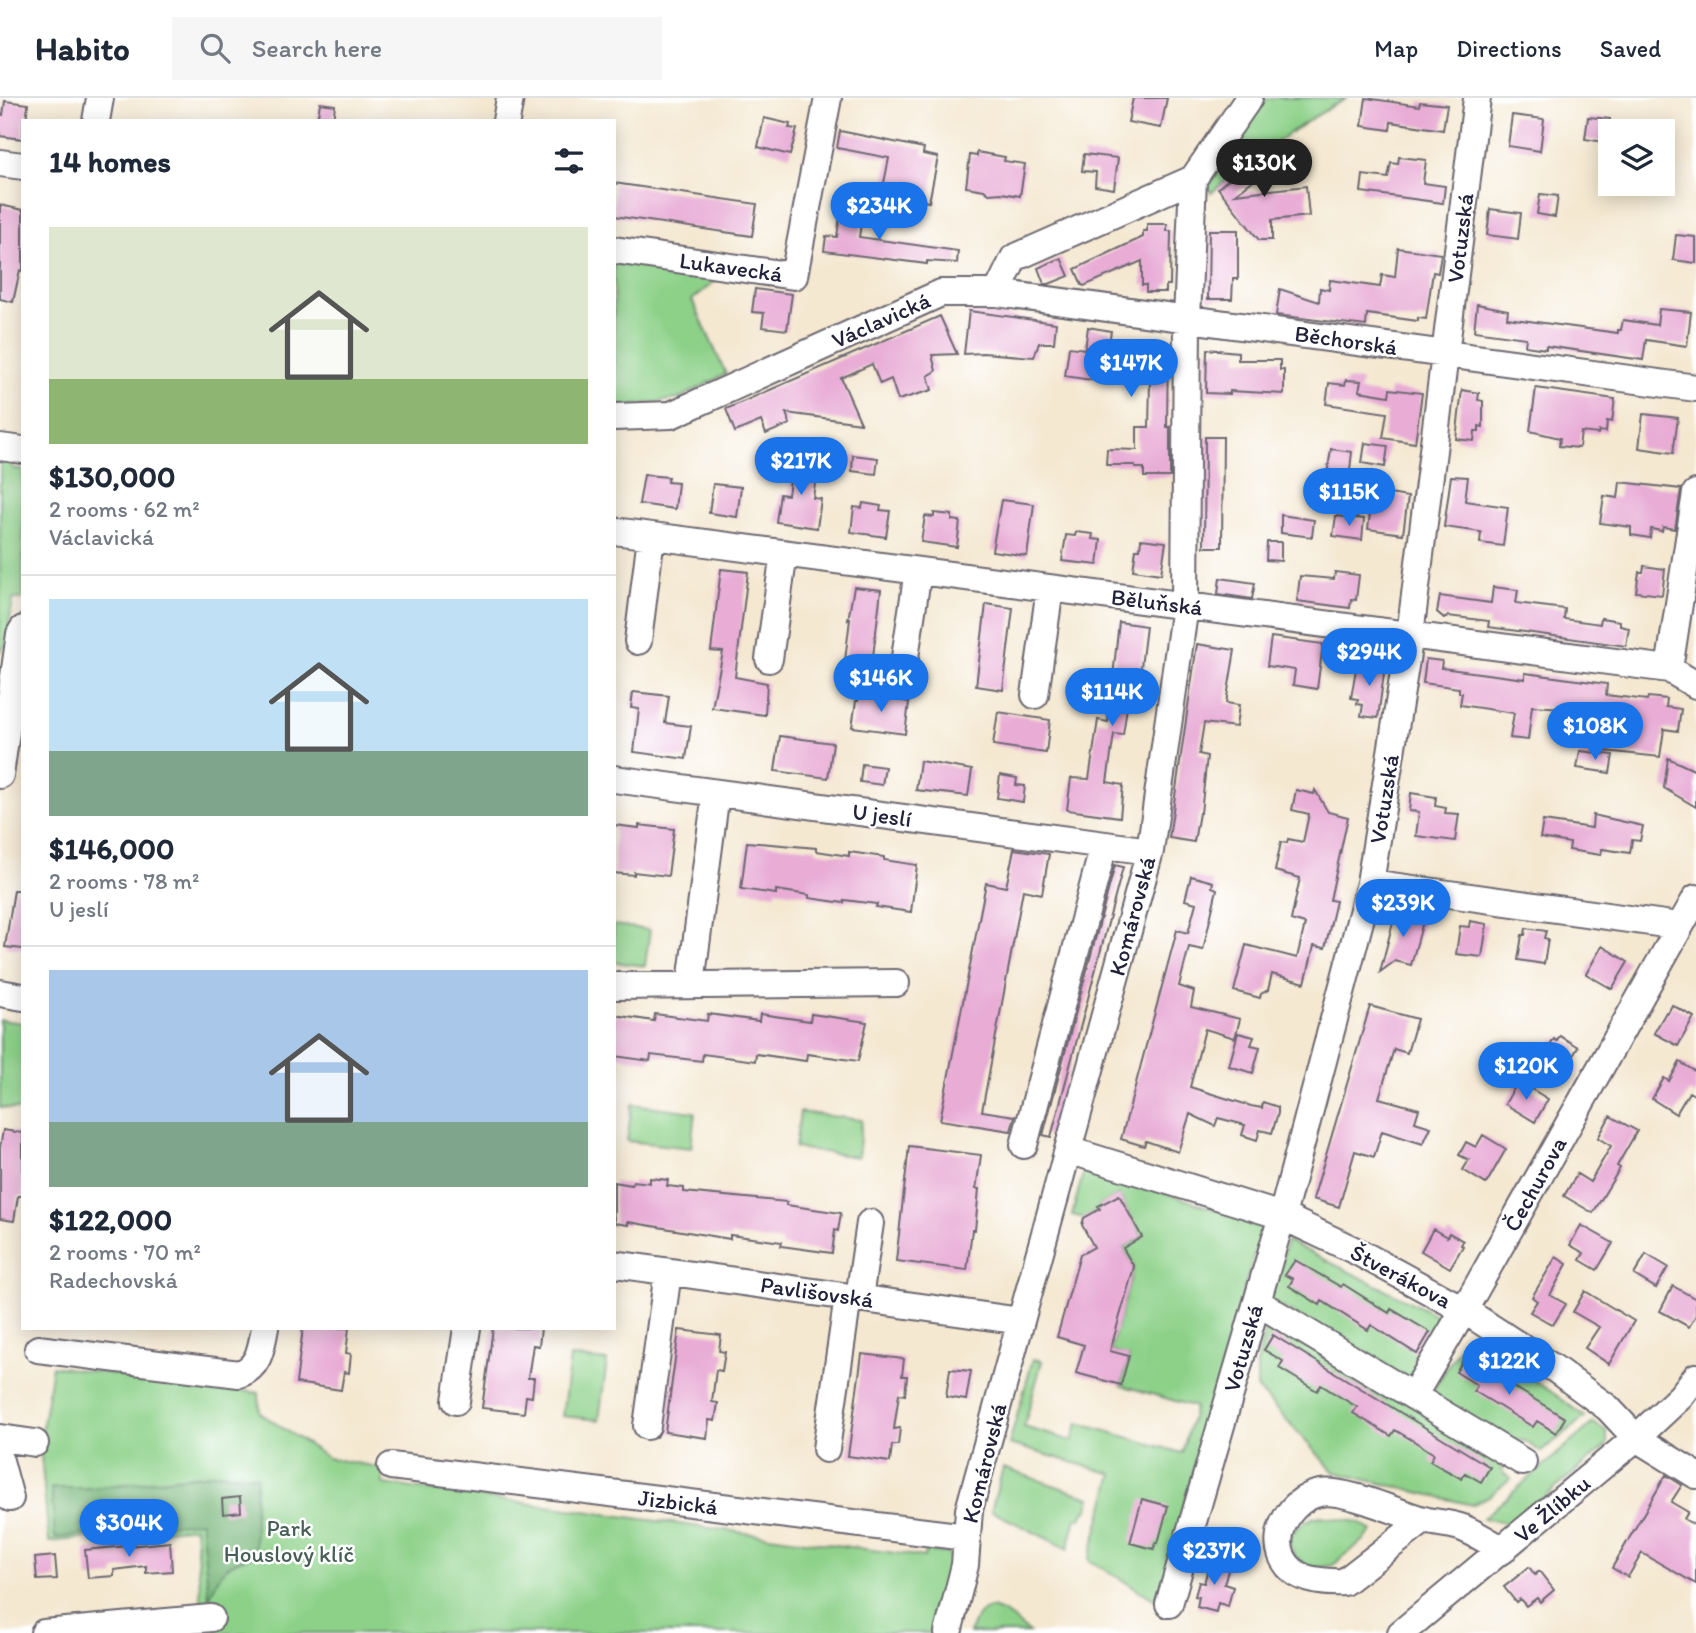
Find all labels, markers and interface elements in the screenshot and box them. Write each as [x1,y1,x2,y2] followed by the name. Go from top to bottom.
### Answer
[172,17,662,80] search box
[35,29,130,68] text: Habito
[196,29,234,67] icon: search
[252,32,382,64] text: Search here
[1374,34,1418,63] text: Map
[1456,34,1562,63] text: Directions
[1600,34,1661,63] text: Saved
[1598,119,1675,196] map controls
[1598,119,1675,196] button: layers
[1215,140,1313,199] pin: $130K
[550,142,588,180] icon: filters
[49,143,171,180] text: 14 homes
[1232,148,1296,176] text: $130K
[830,183,928,242] pin: $234K
[847,191,911,219] text: $234K
[1441,192,1479,284] street label: Votuzská
[678,246,784,288] street label: Lukavecká
[256,272,382,398] icon: home
[827,286,935,354] street label: Václavická
[1293,319,1399,361] street label: Běchorská
[1082,340,1180,399] pin: $147K
[1100,348,1162,376] text: $147K
[752,438,850,497] pin: $217K
[771,446,831,474] text: $217K
[49,458,176,495] text: $130,000
[1300,468,1398,528] pin: $115K
[1319,477,1379,505] text: $115K
[49,495,200,523] text: 2 rooms · 62 m²
[49,523,154,551] text: Václavická
[1110,582,1204,622] street label: Běluňská
[1320,628,1418,688] pin: $294K
[1337,637,1401,665] text: $294K
[256,644,382,770] icon: home
[832,654,930,714] pin: $146K
[849,663,913,691] text: $146K
[1063,668,1161,728] pin: $114K
[1081,677,1143,705] text: $114K
[1546,702,1644,762] pin: $108K
[1563,711,1627,739] text: $108K
[1363,752,1405,846] street label: Votuzská
[850,797,914,833] street label: U jeslí
[49,830,175,867] text: $146,000
[1103,853,1161,979] street label: Komárovská
[49,867,199,895] text: 2 rooms · 78 m²
[1354,880,1452,939] pin: $239K
[1371,888,1435,916] text: $239K
[49,895,109,923] text: U jeslí
[256,1015,382,1141] icon: home
[1477,1042,1575,1102] pin: $120K
[1494,1051,1558,1079] text: $120K
[1497,1132,1573,1236] street label: Čechurova
[49,1201,172,1238] text: $122,000
[49,1238,201,1266] text: 2 rooms · 70 m²
[1346,1238,1456,1314] street label: Štverákova
[49,1266,178,1294] text: Radechovská
[759,1270,875,1314] street label: Pavlišovská
[1217,1301,1269,1395] street label: Votuzská
[1460,1338,1558,1397] pin: $122K
[1478,1346,1540,1374] text: $122K
[956,1400,1012,1526] street label: Komárovská
[1508,1469,1596,1549] street label: Ve Žlíbku
[636,1483,720,1521] street label: Jizbická
[80,1500,178,1559] pin: $304K
[96,1508,162,1536] text: $304K
[224,1514,354,1568] park label: Park Houslový klíč
[1165,1528,1263,1587] pin: $237K
[1183,1536,1245,1564] text: $237K

